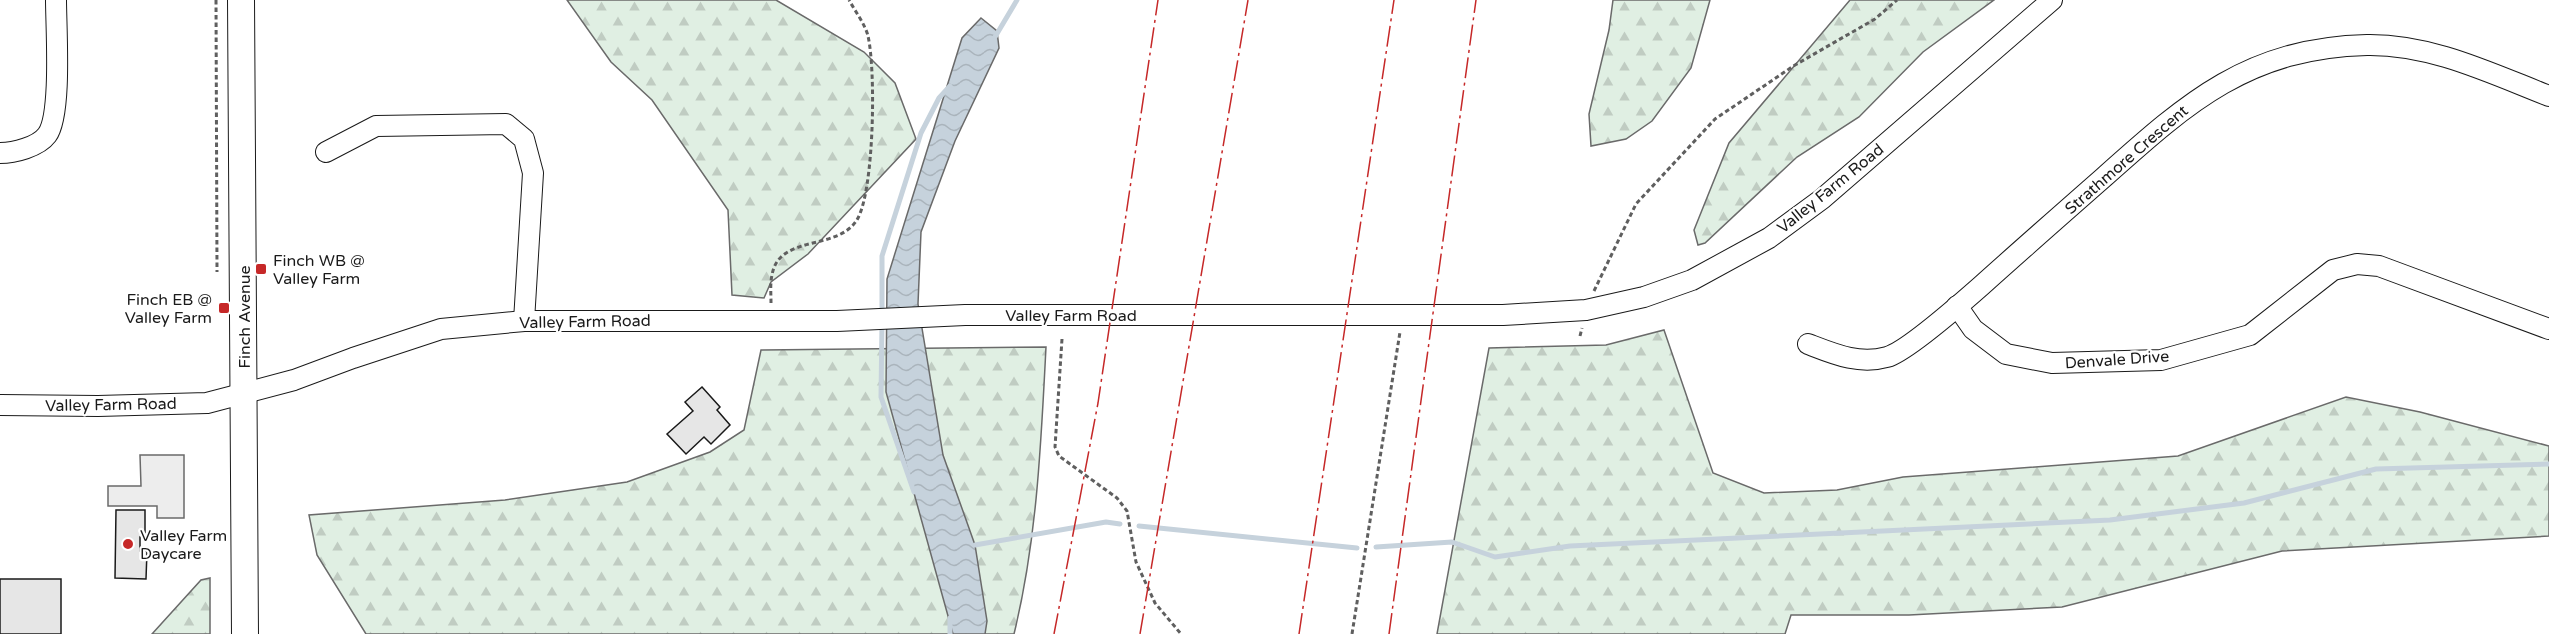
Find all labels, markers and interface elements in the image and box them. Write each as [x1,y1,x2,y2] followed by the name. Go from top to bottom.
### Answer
[2061,101,2192,219] street label: Strathmore Crescent
[1773,140,1888,238] street label: Valley Farm Road
[273,251,365,289] place label: Finch WB @ Valley Farm
[254,262,268,276] marker: Finch WB @ Valley Farm
[235,266,255,368] street label: Finch Avenue
[125,290,212,328] place label: Finch EB @ Valley Farm
[217,301,231,315] marker: Finch EB @ Valley Farm
[1005,306,1137,326] street label: Valley Farm Road
[519,311,651,333] street label: Valley Farm Road
[2064,346,2170,374] street label: Denvale Drive
[45,394,177,416] street label: Valley Farm Road
[140,526,227,564] place label: Valley Farm Daycare
[121,537,135,551] marker: Valley Farm Daycare

